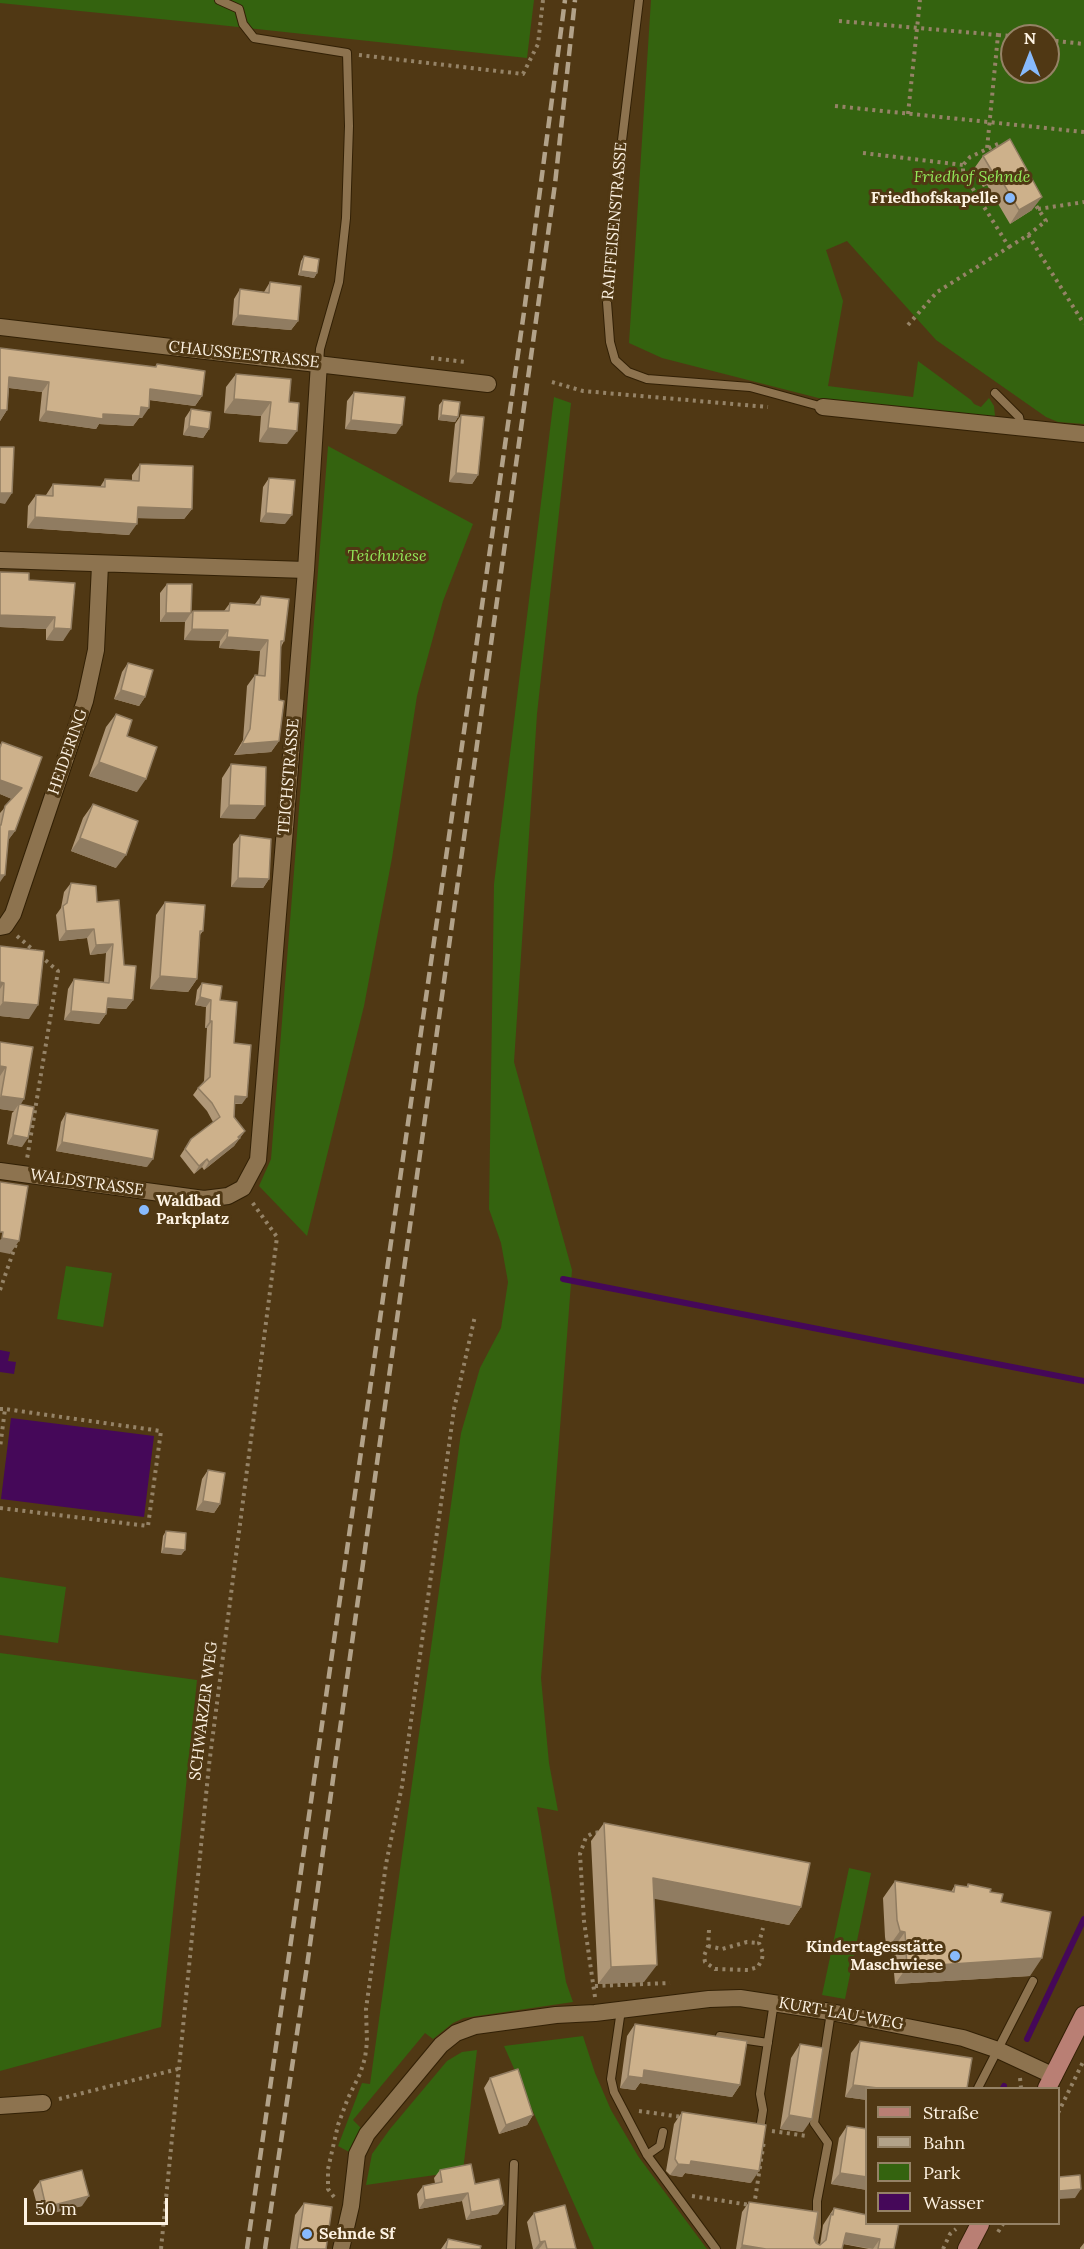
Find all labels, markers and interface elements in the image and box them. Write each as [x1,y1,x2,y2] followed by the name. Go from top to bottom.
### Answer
[1000,24,1060,84] north arrow
[1024,28,1036,48] text: N
[599,141,631,301] street label: RAIFFEISENSTRASSE
[914,167,1030,187] park label: Friedhof Sehnde
[871,188,998,208] place label: Friedhofskapelle
[1003,191,1017,205] marker: Friedhofskapelle
[168,338,320,372] street label: CHAUSSEESTRASSE
[347,546,427,566] park label: Teichwiese
[44,707,92,797] street label: HEIDERING
[274,718,304,836] street label: TEICHSTRASSE
[29,1166,145,1200] street label: WALDSTRASSE
[156,1191,229,1229] place label: Waldbad Parkplatz
[137,1203,151,1217] marker: Waldbad Parkplatz
[186,1640,222,1782] street label: SCHWARZER WEG
[806,1937,943,1975] place label: Kindertagesstätte Maschwiese
[948,1949,962,1963] marker: Kindertagesstätte Maschwiese
[777,1994,905,2034] street label: KURT-LAU-WEG
[865,2087,1060,2225] legend
[923,2101,979,2124] text: Straße
[923,2131,965,2154] text: Bahn
[923,2161,960,2184] text: Park
[27,2186,171,2224] scale bar
[923,2191,984,2214] text: Wasser
[35,2197,77,2220] text: 50 m
[319,2224,395,2244] place label: Sehnde Sf
[300,2227,314,2241] marker: Sehnde Sf

